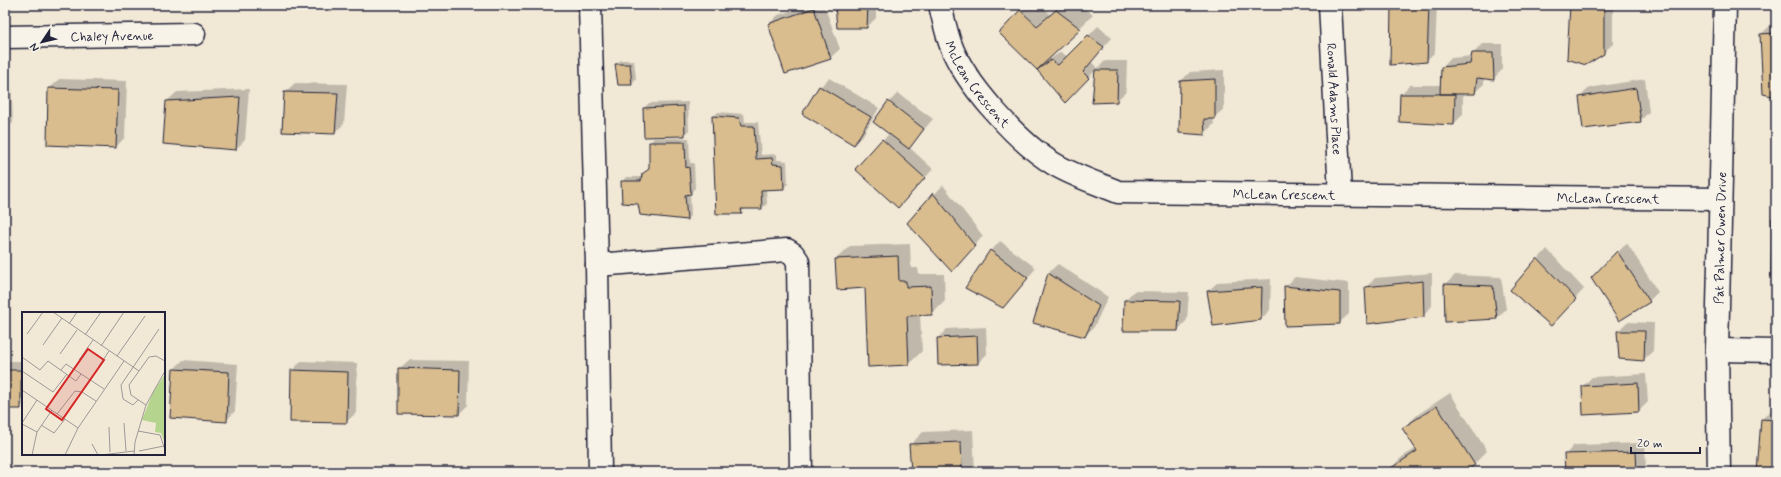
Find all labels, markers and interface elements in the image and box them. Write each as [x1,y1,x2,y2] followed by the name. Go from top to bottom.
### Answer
[22,22,62,62] north arrow
[70,28,154,46] street label: Chaley Avenue
[940,39,1013,132] street label: McLean Crescent
[27,40,42,54] text: N
[1322,43,1345,155] street label: Ronald Adams Place
[1711,172,1731,304] street label: Pat Palmer Owen Drive
[1233,186,1336,205] street label: McLean Crescent
[1557,190,1660,208] street label: McLean Crescent
[22,312,165,455] inset map
[1631,429,1700,455] scale bar
[1637,436,1663,452] text: 20 m

